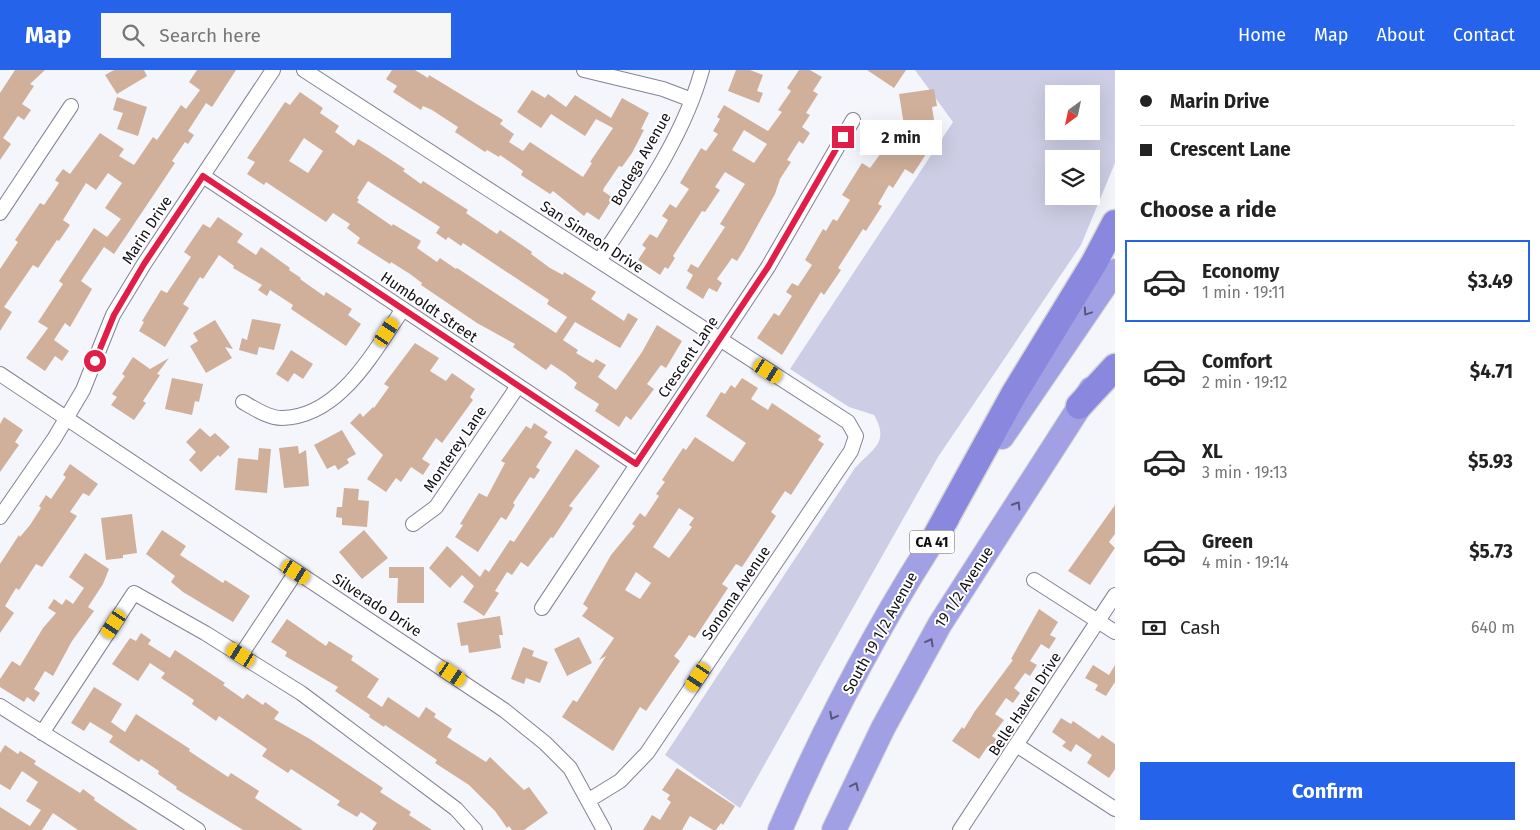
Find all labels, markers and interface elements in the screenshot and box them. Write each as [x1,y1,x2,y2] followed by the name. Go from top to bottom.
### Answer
[101,13,451,58] search box
[25,21,71,49] text: Map
[119,21,147,49] icon: search
[159,24,261,47] text: Search here
[1238,24,1286,46] text: Home
[1314,24,1348,46] text: Map
[1376,24,1425,46] text: About
[1453,24,1515,46] text: Contact
[1045,85,1100,140] north arrow
[1045,85,1100,205] map controls
[1170,90,1269,113] text: Marin Drive
[607,109,675,209] street label: Bodega Avenue
[860,120,943,154] callout: 2 min
[832,126,854,148] route end
[881,128,921,147] text: 2 min
[1170,138,1291,161] text: Crescent Lane
[1045,150,1100,205] button: layers
[118,192,176,268] street label: Marin Drive
[1140,196,1276,223] text: Choose a ride
[537,197,647,277] street label: San Simeon Drive
[1142,259,1187,304] icon: car
[1202,260,1279,283] text: Economy
[377,268,481,346] street label: Humboldt Street
[1468,270,1513,293] text: $3.49
[1202,283,1285,302] text: 1 min · 19:11
[1084,306,1093,315] one-way arrow
[654,313,722,401] street label: Crescent Lane
[372,315,401,349] car
[1142,349,1187,394] icon: car
[84,350,106,372] route start
[1202,350,1272,373] text: Comfort
[751,357,784,385] car
[1470,360,1513,383] text: $4.71
[1202,373,1287,392] text: 2 min · 19:12
[420,403,490,495] street label: Monterey Lane
[1142,439,1187,484] icon: car
[1202,440,1223,463] text: XL
[1468,450,1513,473] text: $5.93
[1202,463,1288,482] text: 3 min · 19:13
[1011,501,1020,511] one-way arrow
[1142,529,1187,574] icon: car
[1202,530,1253,553] text: Green
[910,531,954,554] road number: CA 41
[1469,540,1513,563] text: $5.73
[698,543,774,643] street label: Sonoma Avenue
[931,543,997,631] street label: 19 1/2 Avenue
[1202,553,1289,572] text: 4 min · 19:14
[279,558,312,586] car
[839,569,921,697] street label: South 19 1/2 Avenue
[329,570,425,640] street label: Silverado Drive
[99,607,128,641] car
[1140,614,1168,642] icon: cash
[1180,616,1221,639] text: Cash
[1471,618,1515,637] text: 640 m
[924,638,934,647] one-way arrow
[224,641,257,669] car
[985,649,1065,759] street label: Belle Haven Drive
[435,659,468,689] car
[683,660,712,694] car
[829,710,839,719] one-way arrow
[1140,762,1515,820] button: Confirm
[848,782,859,791] one-way arrow

